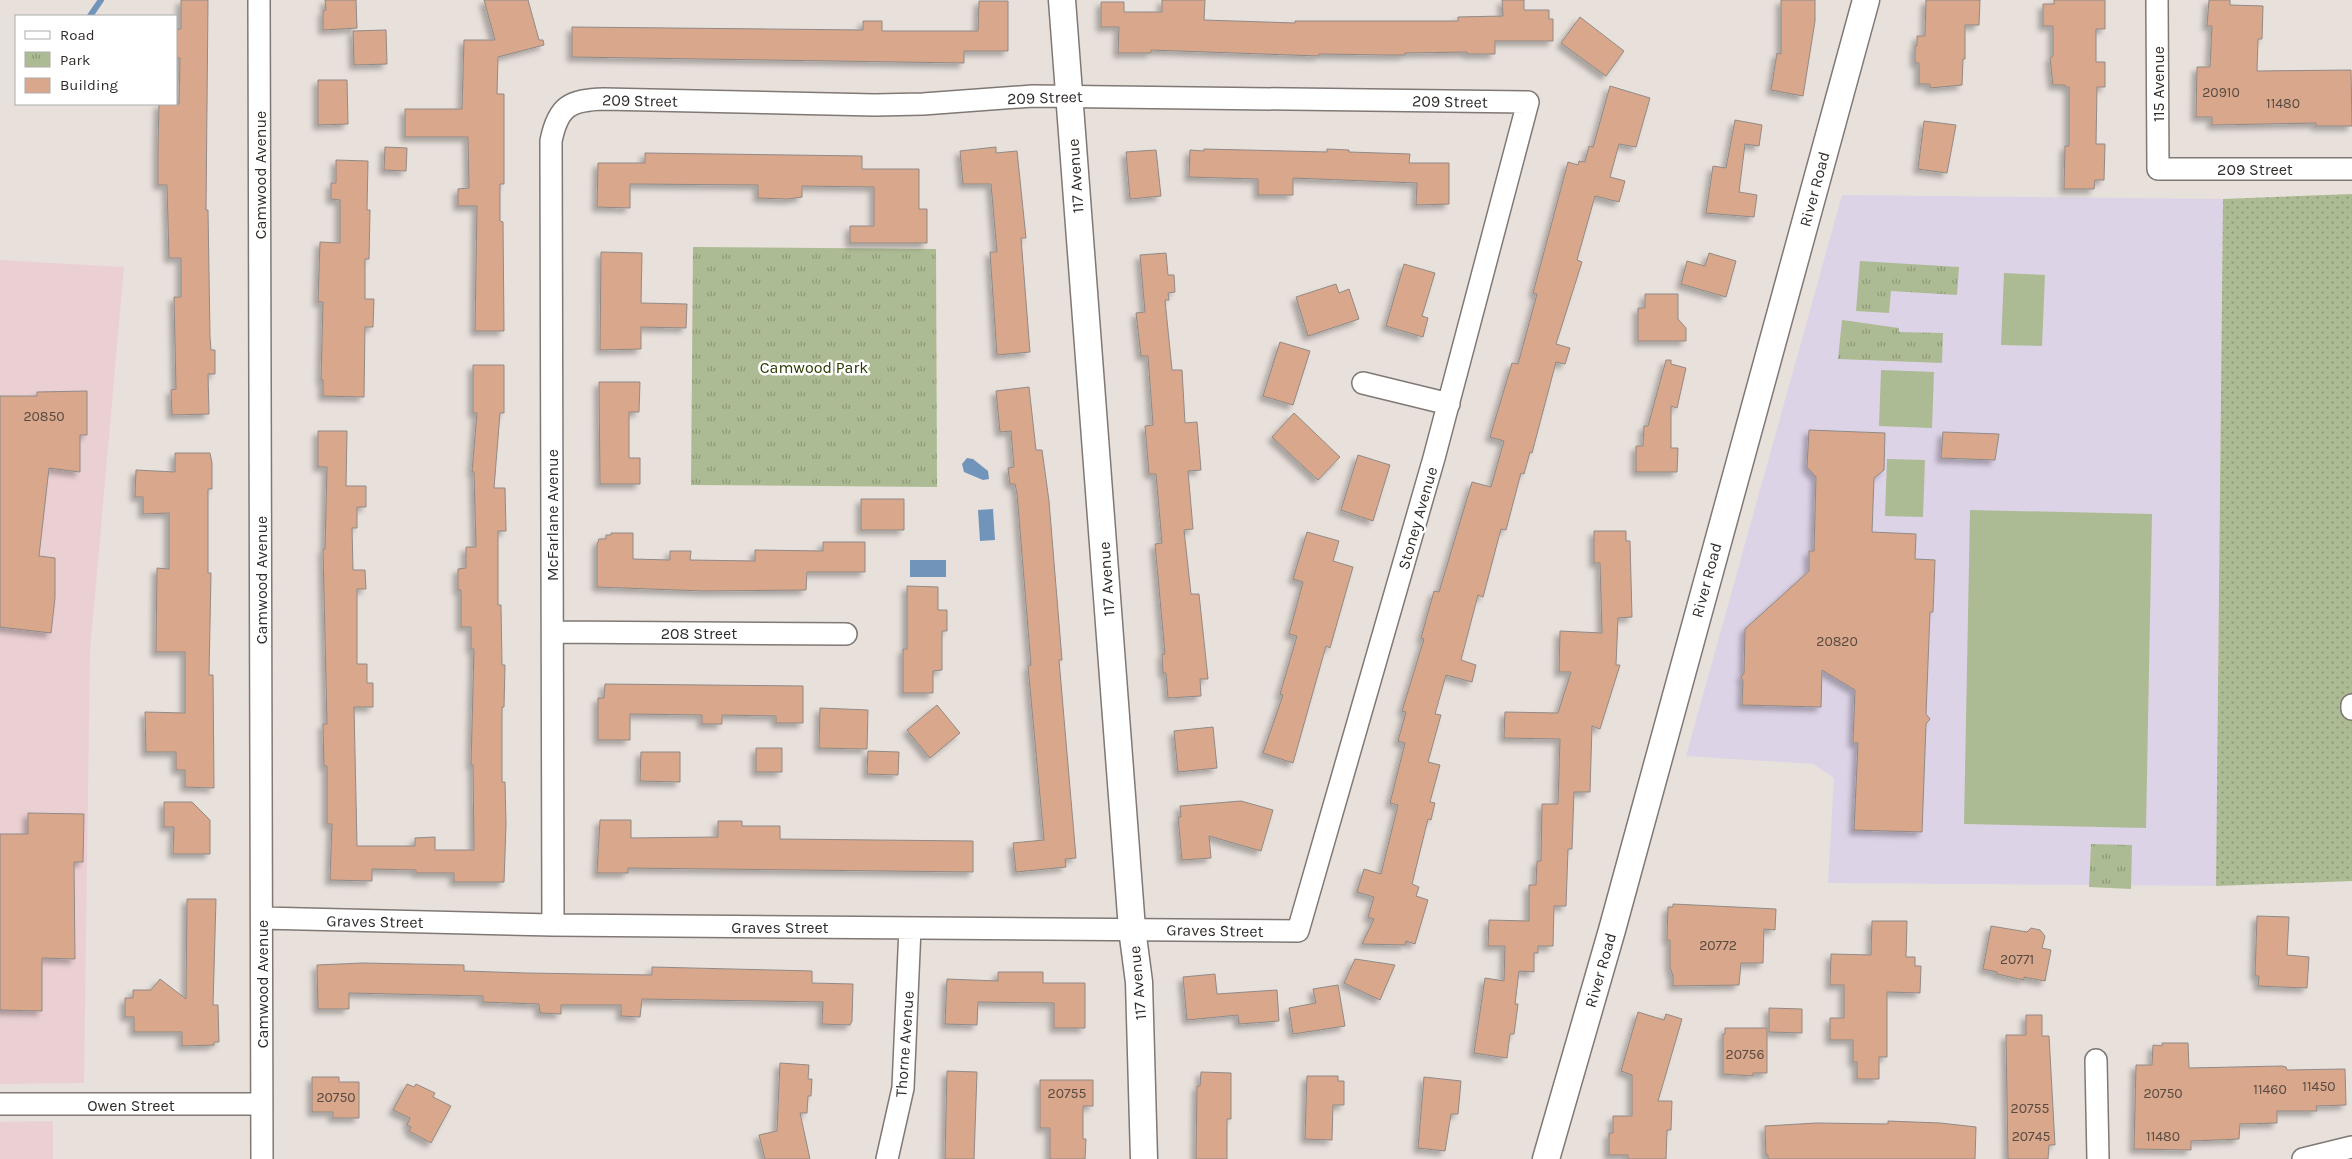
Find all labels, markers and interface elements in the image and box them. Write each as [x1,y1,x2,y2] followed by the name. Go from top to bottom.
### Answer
[15,15,178,105] legend
[60,26,95,44] text: Road
[2149,46,2168,122] street label: 115 Avenue
[60,51,90,69] text: Park
[60,76,118,94] text: Building
[2202,84,2240,101] house number: 20910
[1007,87,1083,108] street label: 209 Street
[602,90,678,111] street label: 209 Street
[1412,91,1488,112] street label: 209 Street
[2266,95,2300,112] house number: 11480
[251,111,270,239] street label: Camwood Avenue
[1063,138,1088,214] street label: 117 Avenue
[1795,149,1834,229] street label: River Road
[2217,160,2293,179] street label: 209 Street
[760,358,868,377] park label: Camwood Park
[23,408,65,425] house number: 20850
[543,449,562,581] street label: McFarlane Avenue
[1394,464,1441,572] street label: Stoney Avenue
[252,516,271,644] street label: Camwood Avenue
[1687,540,1726,620] street label: River Road
[1094,541,1119,617] street label: 117 Avenue
[661,624,737,643] street label: 208 Street
[1816,633,1858,650] house number: 20820
[326,911,424,932] street label: Graves Street
[731,918,829,937] street label: Graves Street
[253,920,272,1048] street label: Camwood Avenue
[1166,920,1264,941] street label: Graves Street
[1581,930,1620,1010] street label: River Road
[1699,937,1737,954] house number: 20772
[1125,945,1150,1021] street label: 117 Avenue
[2000,951,2034,968] house number: 20771
[891,990,918,1098] street label: Thorne Avenue
[1726,1046,1764,1063] house number: 20756
[2302,1078,2336,1095] house number: 11450
[2253,1081,2287,1098] house number: 11460
[1048,1085,1086,1102] house number: 20755
[2143,1085,2183,1102] house number: 20750
[316,1089,356,1106] house number: 20750
[87,1096,175,1115] street label: Owen Street
[2011,1100,2049,1117] house number: 20755
[2012,1128,2050,1145] house number: 20745
[2146,1128,2180,1145] house number: 11480

